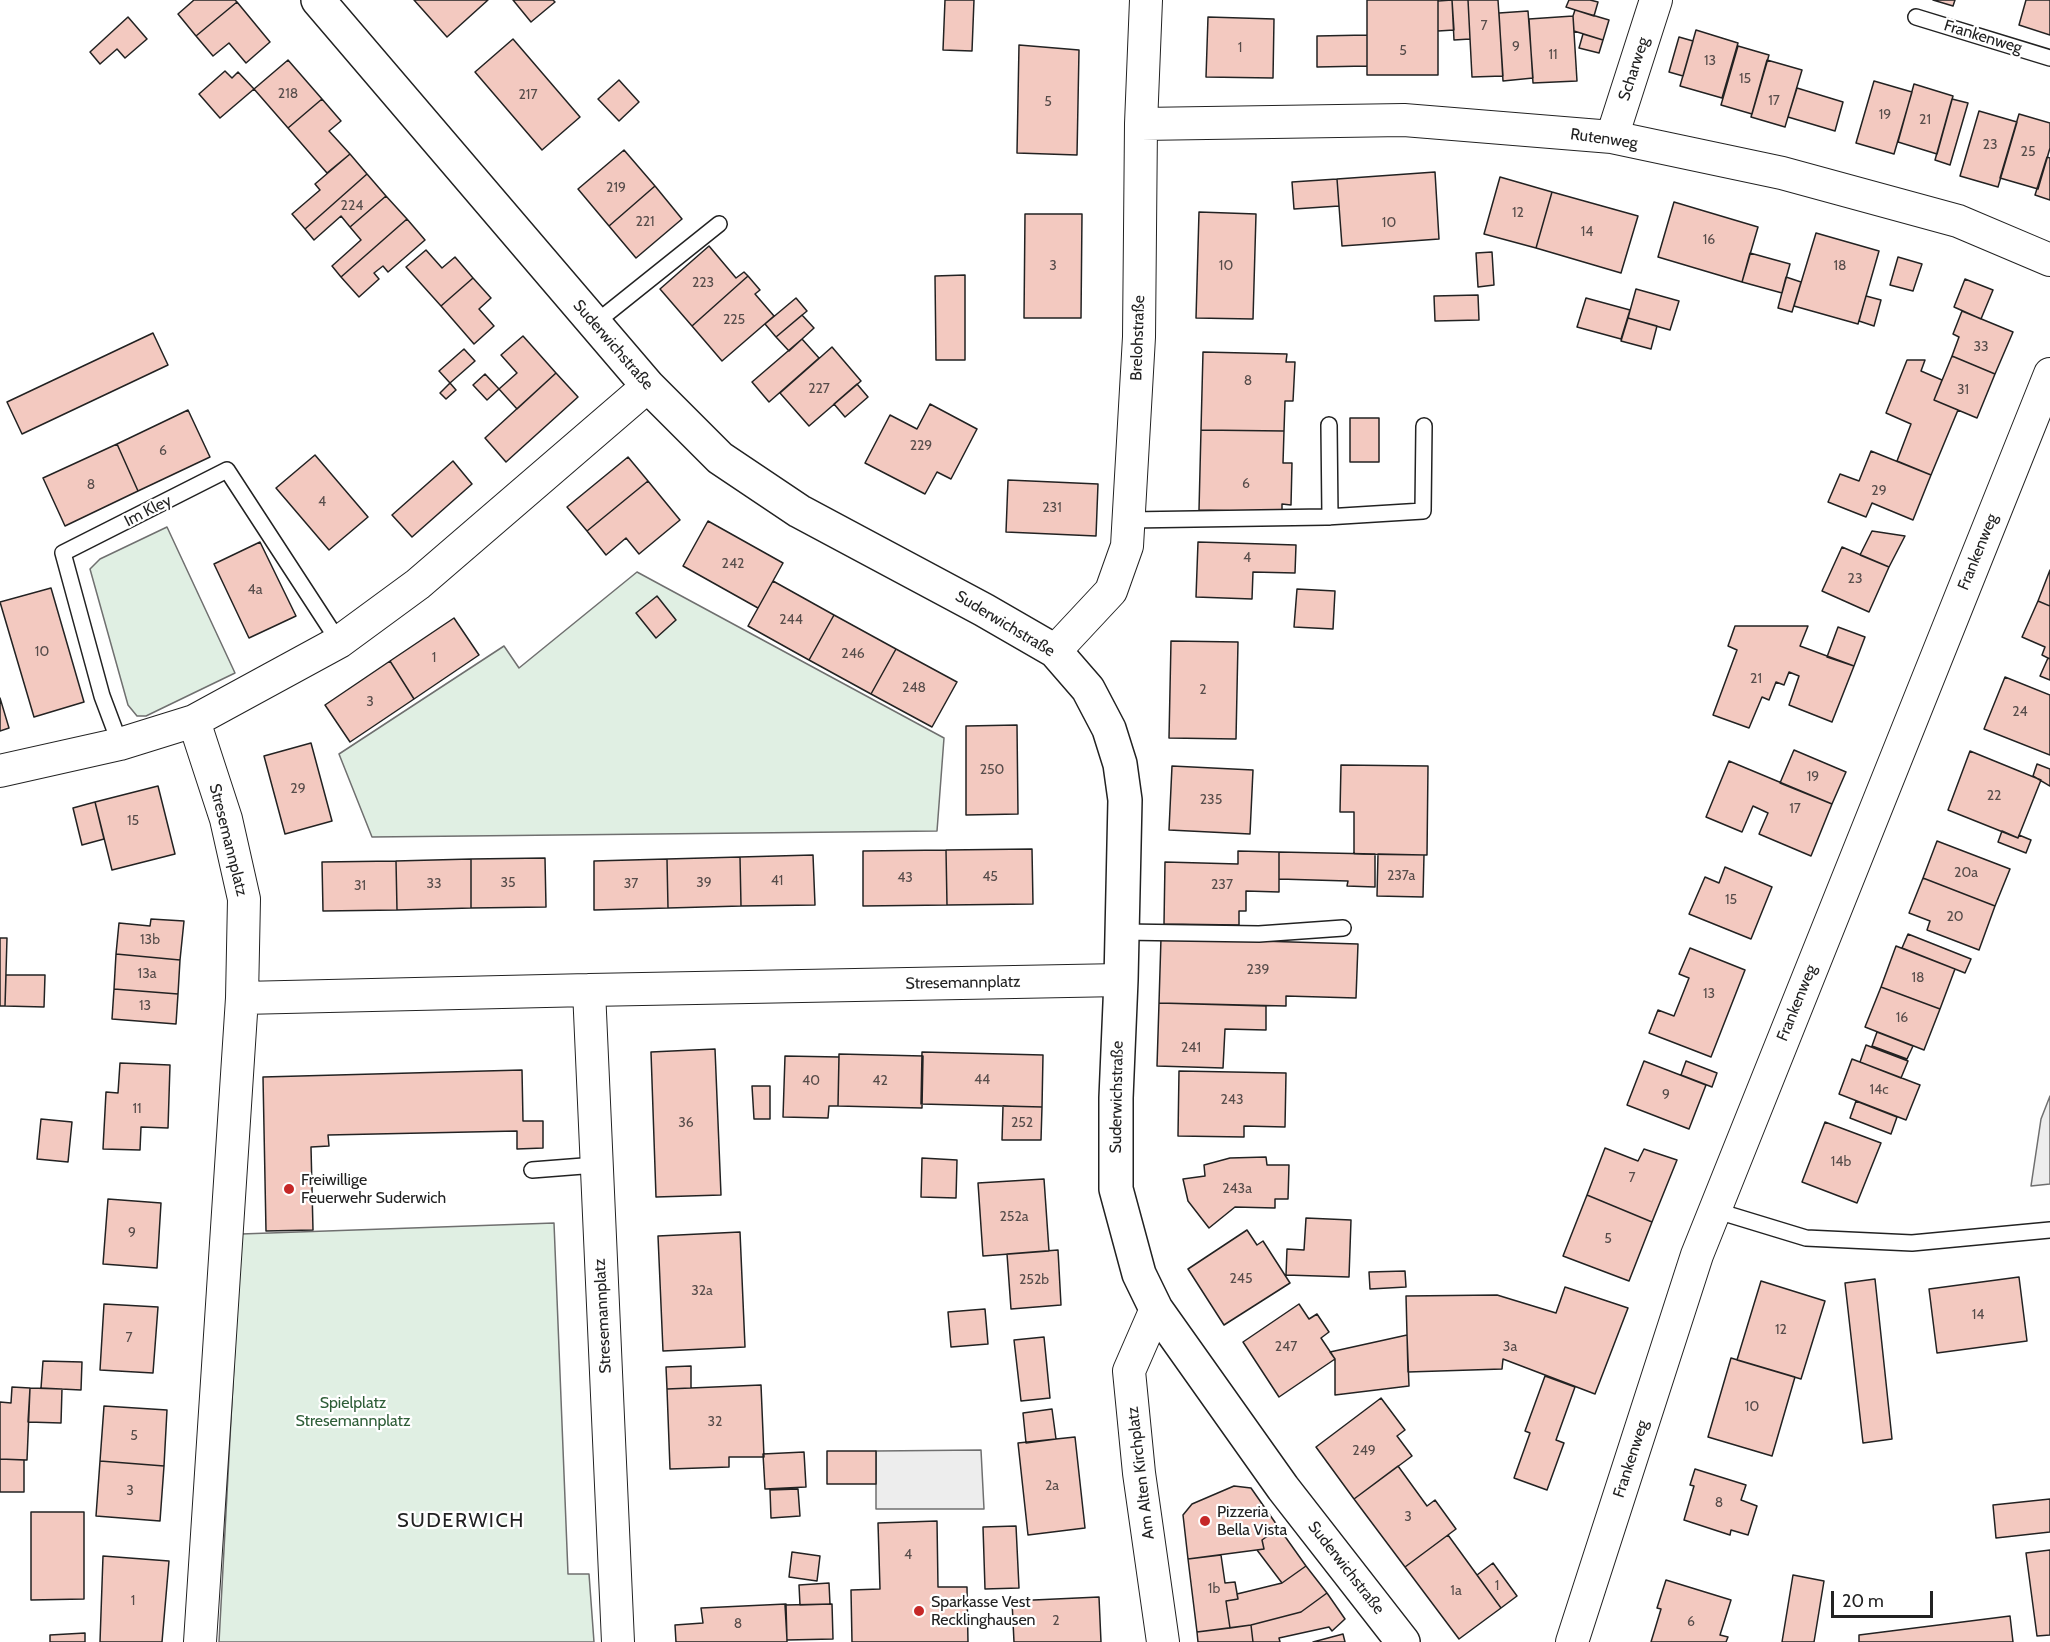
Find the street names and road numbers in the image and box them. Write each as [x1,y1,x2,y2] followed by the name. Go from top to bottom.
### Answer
[1942,16,2024,58] street label: Frankenweg
[1615,35,1653,103] street label: Scharweg
[1569,125,1639,153] street label: Rutenweg
[1127,295,1149,381] street label: Brelohstraße
[569,296,657,394] street label: Suderwichstraße
[121,491,175,531] street label: Im Kley
[1954,511,2002,593] street label: Frankenweg
[952,587,1058,661] street label: Suderwichstraße
[205,782,251,898] street label: Stresemannplatz
[1773,962,1821,1044] street label: Frankenweg
[905,972,1021,994] street label: Stresemannplatz
[1106,1041,1128,1153] street label: Suderwichstraße
[590,1258,616,1374] street label: Stresemannplatz
[1123,1405,1159,1541] street label: Am Alten Kirchplatz
[1609,1418,1653,1500] street label: Frankenweg
[1304,1518,1388,1618] street label: Suderwichstraße

